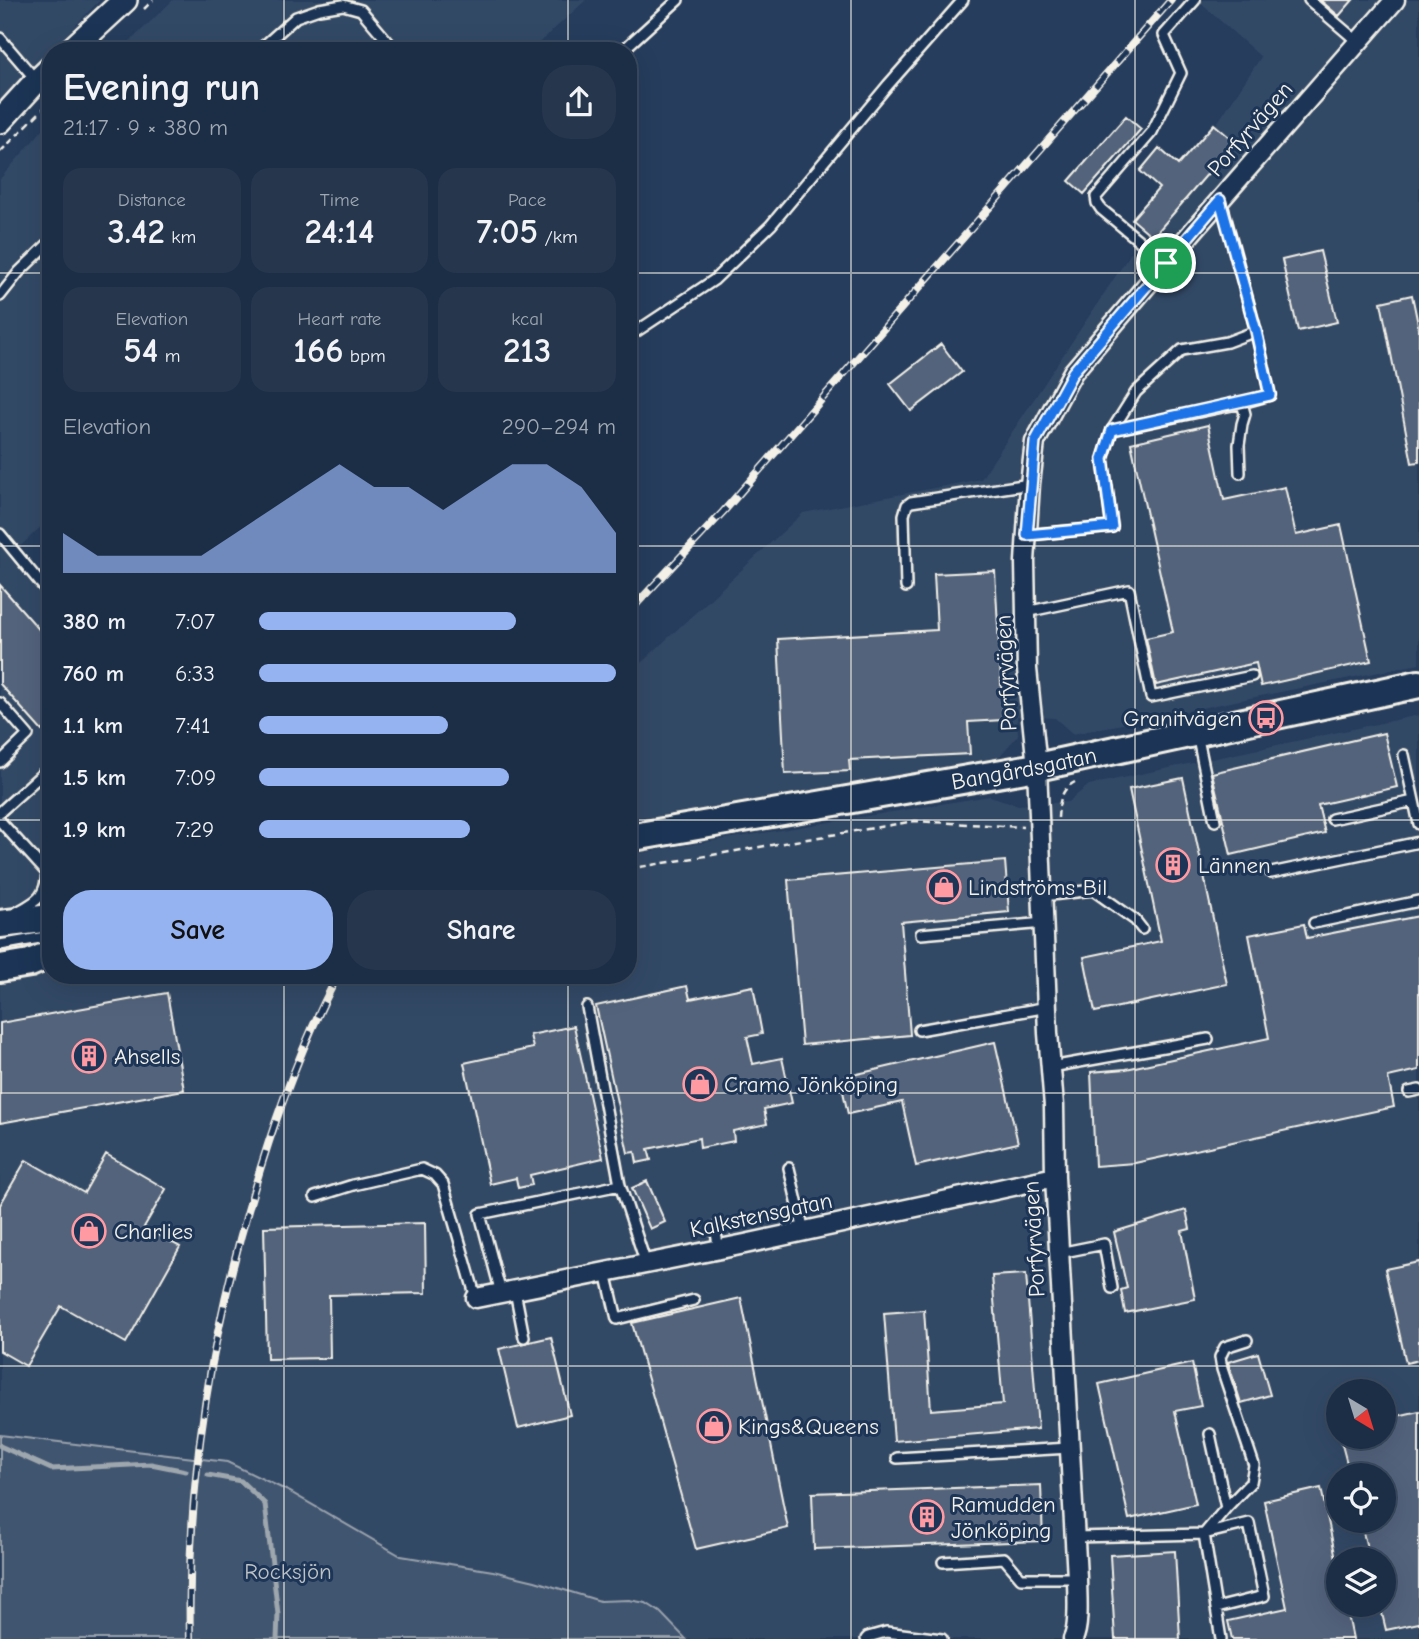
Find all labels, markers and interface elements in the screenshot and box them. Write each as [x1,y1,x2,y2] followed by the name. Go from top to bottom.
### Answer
[542,65,616,139] button: share
[63,66,260,110] text: Evening run
[1202,76,1298,182] street label: Porfyrvägen
[63,114,228,141] text: 21:17 · 9 × 380 m
[118,189,186,211] text: Distance
[320,189,359,211] text: Time
[508,189,546,211] text: Pace
[107,211,165,252] text: 3.42
[305,211,374,252] text: 24:14
[477,211,538,252] text: 7:05
[165,226,196,248] text: km
[538,226,578,248] text: /km
[1136,233,1196,293] pin
[1147,244,1185,282] icon: arrive
[115,308,188,330] text: Elevation
[298,308,381,330] text: Heart rate
[511,308,543,330] text: kcal
[123,330,158,371] text: 54
[293,330,344,371] text: 166
[503,330,551,371] text: 213
[158,345,180,367] text: m
[344,345,386,367] text: bpm
[63,413,151,440] text: Elevation
[502,413,616,440] text: 290–294 m
[63,608,126,635] text: 380 m
[175,608,215,635] text: 7:07
[989,614,1023,732] street label: Porfyrvägen
[63,660,124,687] text: 760 m
[175,660,215,687] text: 6:33
[1247,699,1285,737] bus stop icon: Granitvägen
[1123,705,1242,732] place label: Granitvägen
[63,712,123,739] text: 1.1 km
[175,712,210,739] text: 7:41
[949,741,1099,795] street label: Bangårdsgatan
[63,764,126,791] text: 1.5 km
[175,764,216,791] text: 7:09
[63,816,126,843] text: 1.9 km
[175,816,214,843] text: 7:29
[1154,846,1192,884] building icon: Lännen
[1198,852,1271,879] place label: Lännen
[925,868,963,906] shop icon: Lindströms Bil
[968,874,1107,901] place label: Lindströms Bil
[63,890,333,970] button: Save
[347,890,616,970] button: Share
[70,1037,108,1075] building icon: Ahsells
[114,1043,180,1070] place label: Ahsells
[681,1065,719,1103] shop icon: Cramo Jönköping
[724,1071,898,1098] place label: Cramo Jönköping
[1017,1180,1051,1298] street label: Porfyrvägen
[687,1187,835,1243] street label: Kalkstensgatan
[70,1212,108,1250] shop icon: Charlies
[114,1218,193,1245] place label: Charlies
[1326,1379,1396,1449] north arrow
[1326,1379,1396,1617] map controls
[695,1407,733,1445] shop icon: Kings&Queens
[738,1413,879,1440] place label: Kings&Queens
[1326,1463,1396,1533] button: locate
[951,1491,1056,1544] place label: Ramudden Jönköping
[908,1498,946,1536] building icon: Ramudden Jönköping
[1326,1547,1396,1617] button: layers
[244,1558,332,1585] park label: Rocksjön

